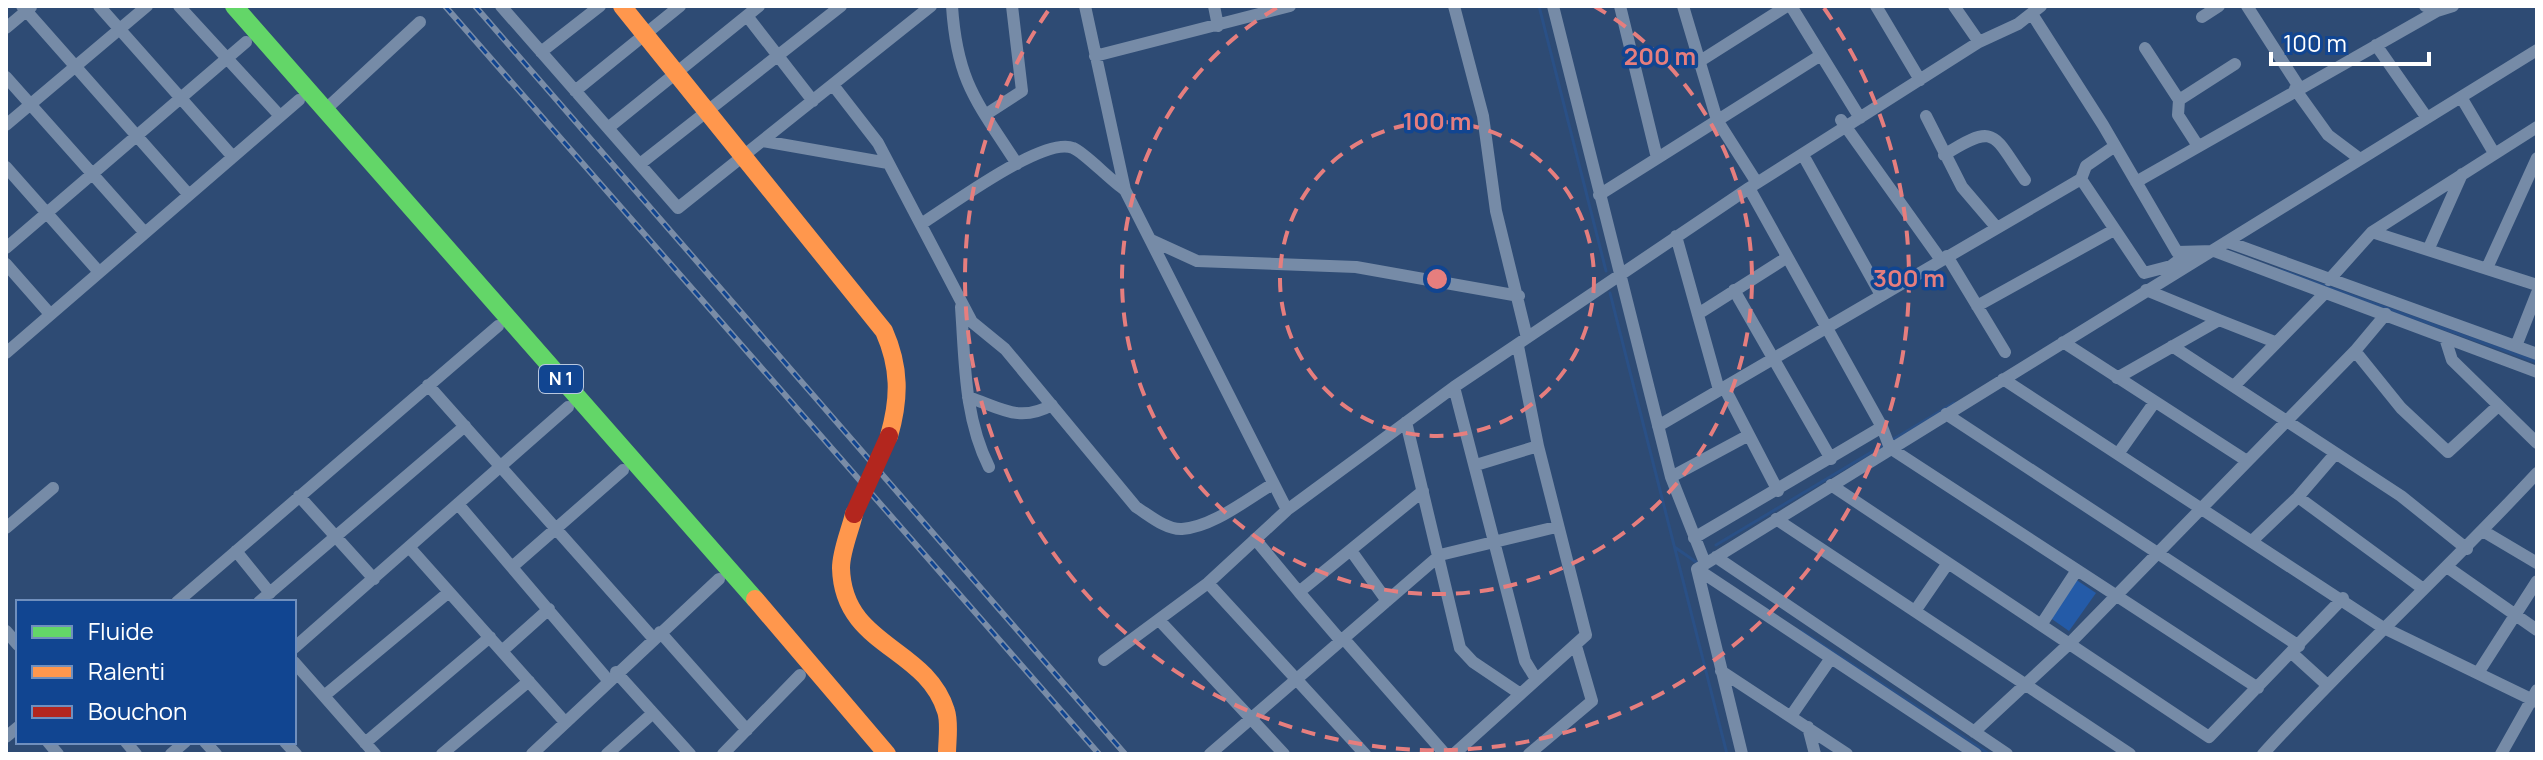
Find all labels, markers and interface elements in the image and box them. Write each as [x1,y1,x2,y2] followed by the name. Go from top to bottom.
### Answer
[2271,16,2429,66] scale bar
[2283,26,2347,59] text: 100 m
[1624,39,1696,72] text: 200 m
[1403,104,1471,137] text: 100 m
[1873,261,1945,294] text: 300 m
[1423,265,1451,293] centre of rings
[539,365,583,393] road number: N 1
[16,600,296,744] legend
[88,614,154,647] text: Fluide
[88,654,165,687] text: Ralenti
[88,694,187,727] text: Bouchon

